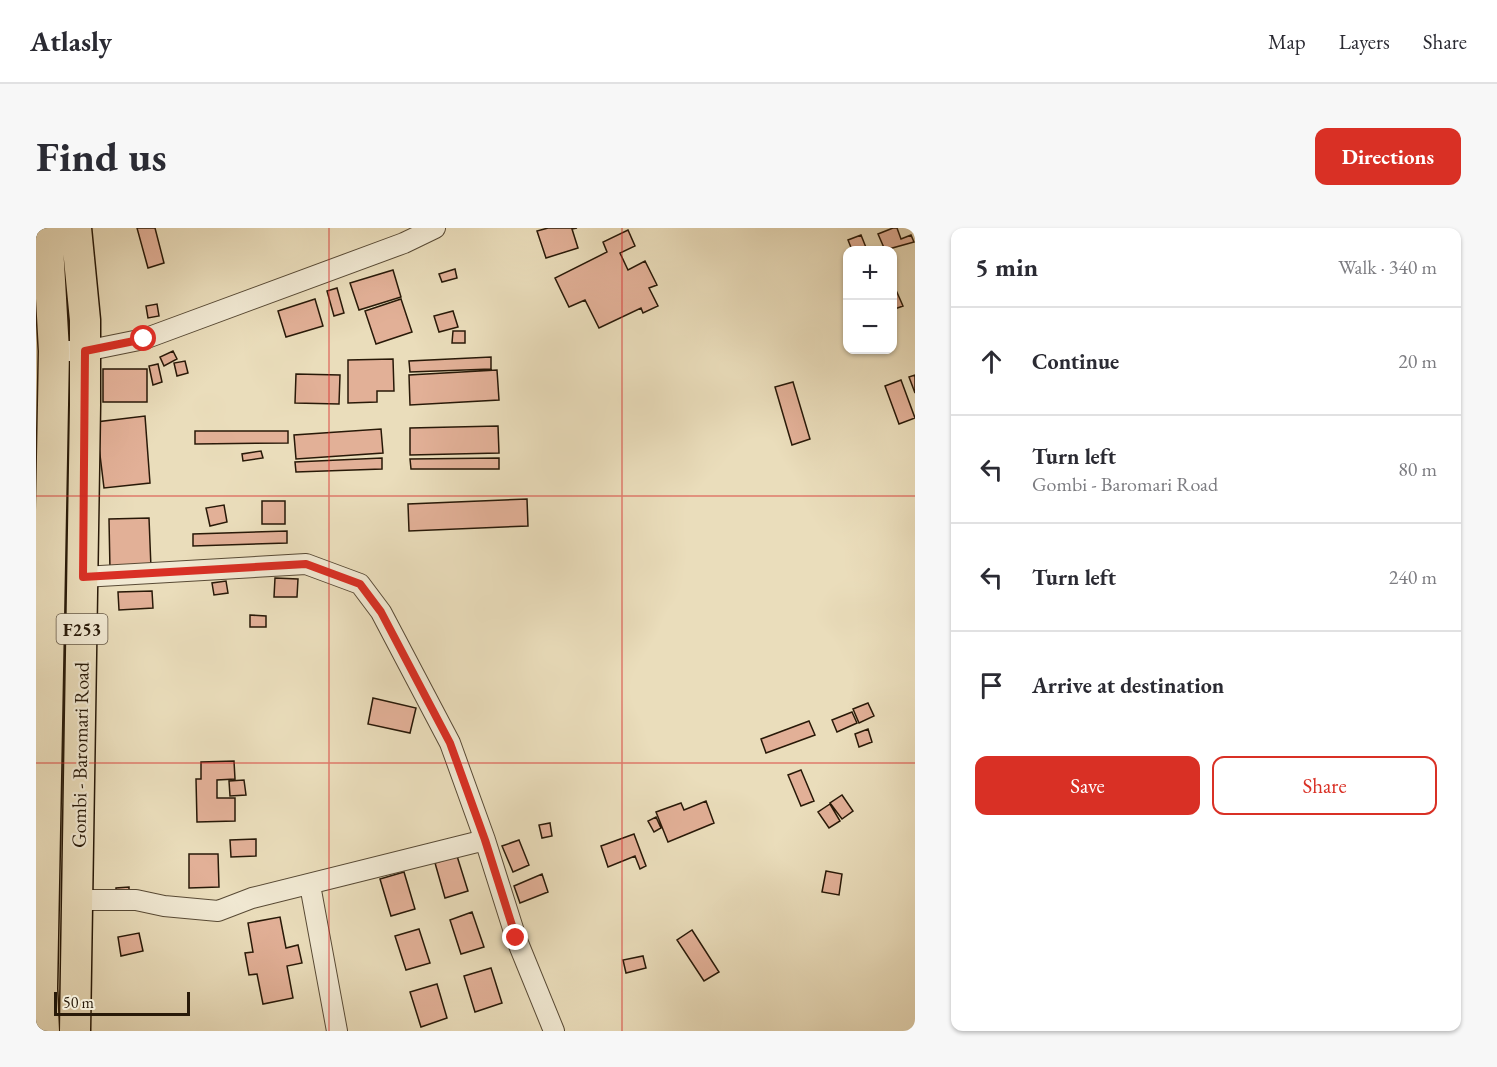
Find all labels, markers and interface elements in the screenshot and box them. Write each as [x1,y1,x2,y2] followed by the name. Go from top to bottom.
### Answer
[30,23,112,59] text: Atlasly
[1268,28,1306,55] text: Map
[1339,28,1390,55] text: Layers
[1423,28,1467,55] text: Share
[1315,128,1461,185] button: Directions
[36,129,167,184] text: Find us
[843,246,897,354] map controls
[843,246,897,300] button: +
[975,250,1038,284] text: 5 min
[1338,254,1437,280] text: Walk · 340 m
[843,300,897,354] button: −
[130,325,156,351] route start
[975,345,1008,378] icon: ahead
[1032,347,1119,376] text: Continue
[1398,348,1437,374] text: 20 m
[1032,442,1116,471] text: Turn left
[975,453,1008,486] icon: left
[1398,456,1437,482] text: 80 m
[1032,471,1218,497] text: Gombi - Baromari Road
[975,561,1008,594] icon: left
[1032,563,1116,592] text: Turn left
[1389,564,1437,590] text: 240 m
[56,614,108,644] road number: F253
[65,661,95,848] street label: Gombi - Baromari Road
[975,669,1008,702] icon: arrive
[1032,671,1224,700] text: Arrive at destination
[975,756,1200,815] button: Save
[1212,756,1437,815] button: Share
[502,924,528,950] route end
[54,989,190,1016] scale bar
[63,992,94,1013] text: 50 m

